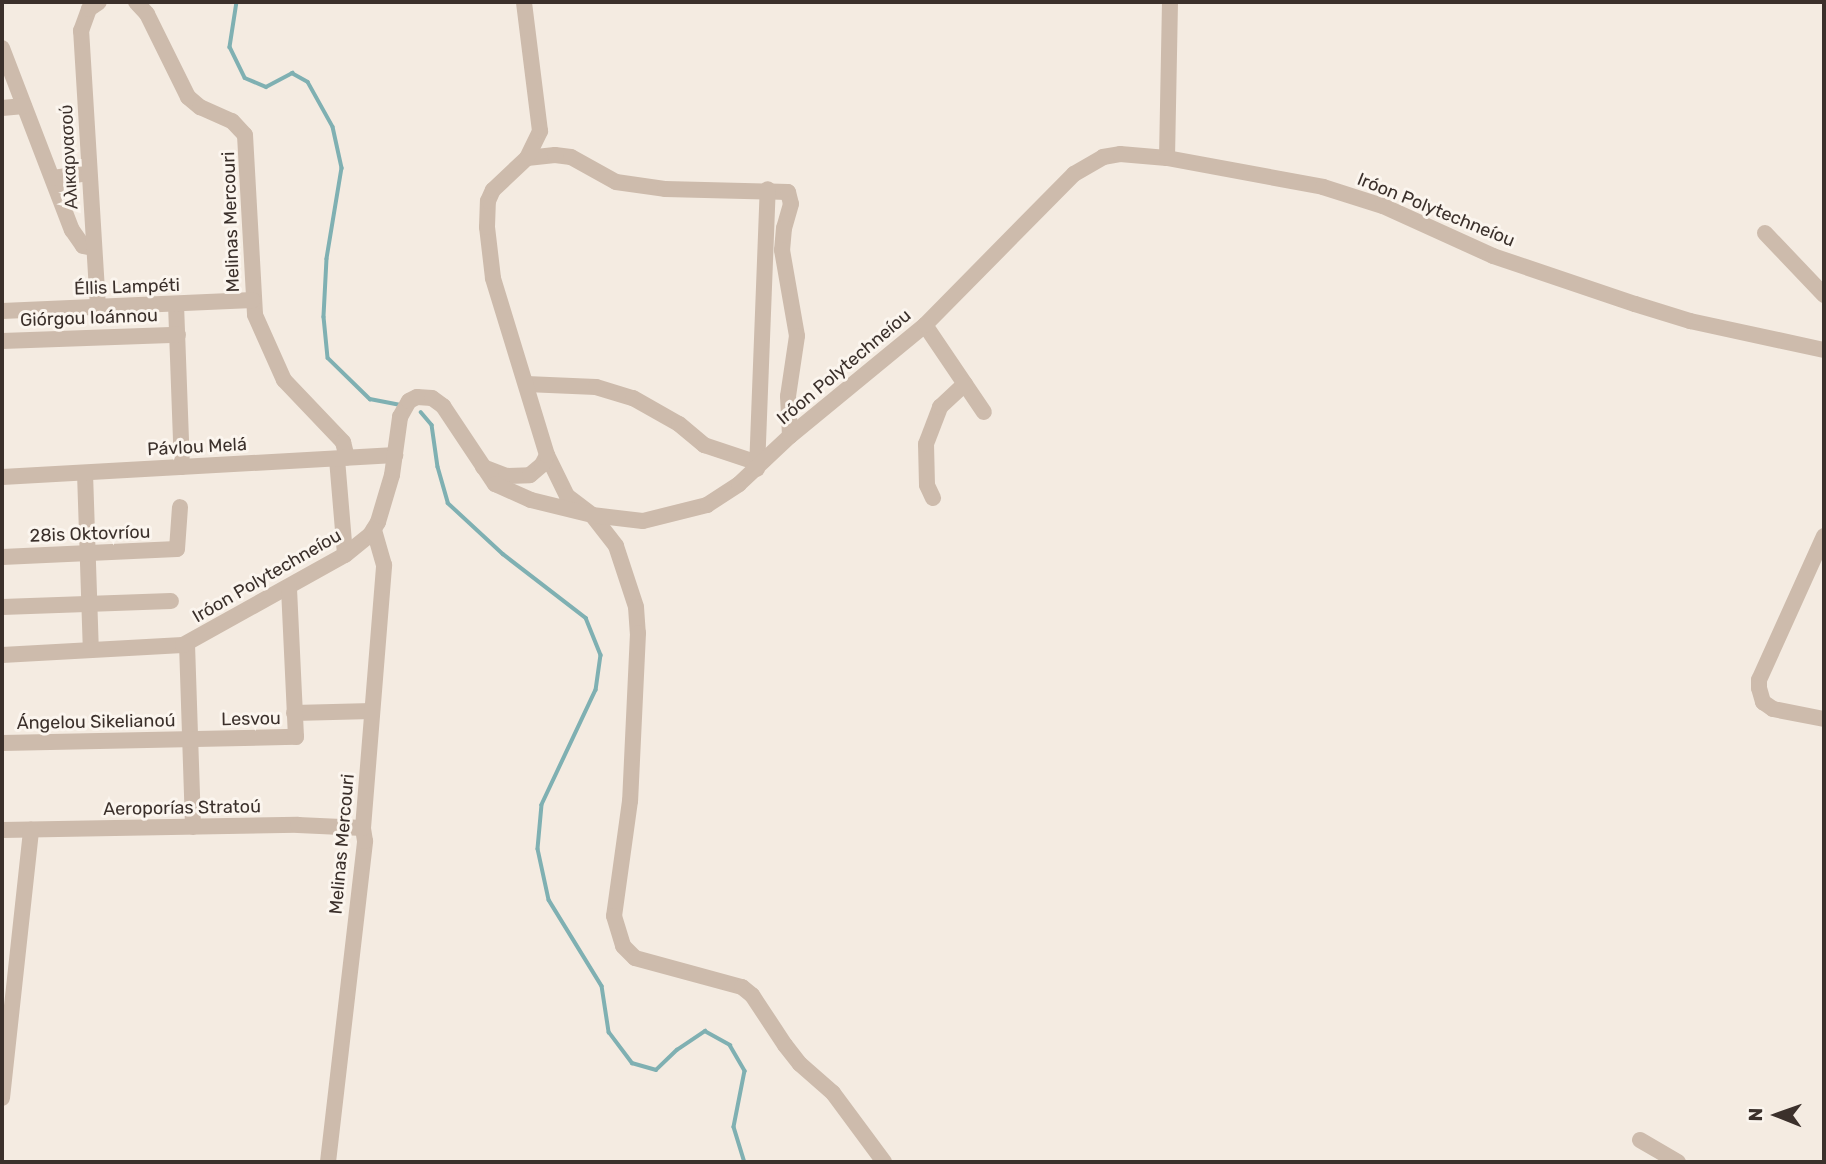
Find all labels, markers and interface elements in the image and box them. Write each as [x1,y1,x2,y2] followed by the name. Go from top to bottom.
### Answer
[55,104,83,210] street label: Αλικαρνασού
[218,151,244,293] street label: Melinas Mercouri
[1354,168,1518,252] street label: Iróon Polytechneíou
[74,274,180,300] street label: Éllis Lampéti
[20,305,158,331] street label: Giórgou Ioánnou
[773,305,915,429] street label: Iróon Polytechneíou
[147,434,247,460] street label: Pávlou Melá
[29,521,151,547] street label: 28is Oktovríou
[189,525,345,627] street label: Iróon Polytechneíou
[221,708,281,730] street label: Lesvou
[16,710,176,734] street label: Ángelou Sikelianoú
[325,773,359,915] street label: Melinas Mercouri
[103,796,261,820] street label: Aeroporías Stratoú
[1742,1080,1812,1150] north arrow
[1744,1108,1767,1122] text: N

